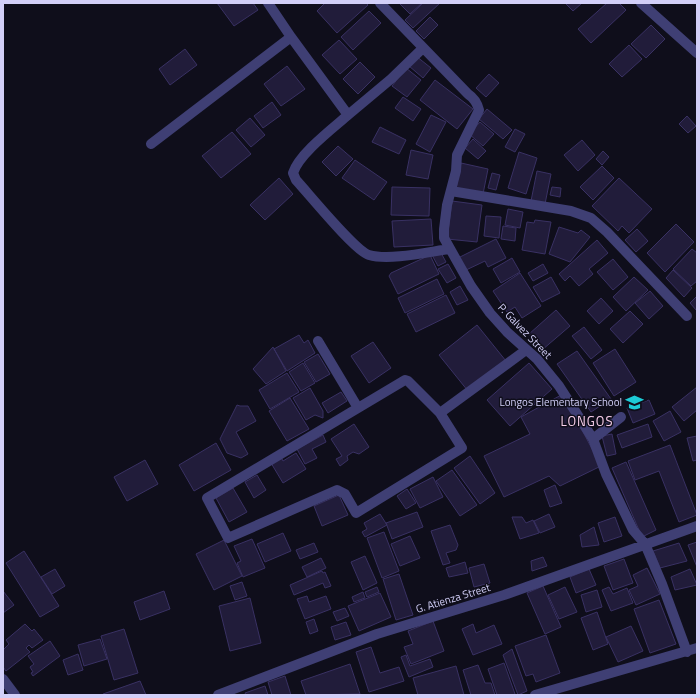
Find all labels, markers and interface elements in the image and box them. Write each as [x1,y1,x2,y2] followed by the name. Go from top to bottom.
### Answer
[494,300,556,362] street label: P. Galvez Street
[625,392,645,412] school or university icon: Longos Elementary School
[500,394,622,410] place label: Longos Elementary School
[561,411,613,431] district label: LONGOS
[414,579,492,617] street label: G. Atienza Street

